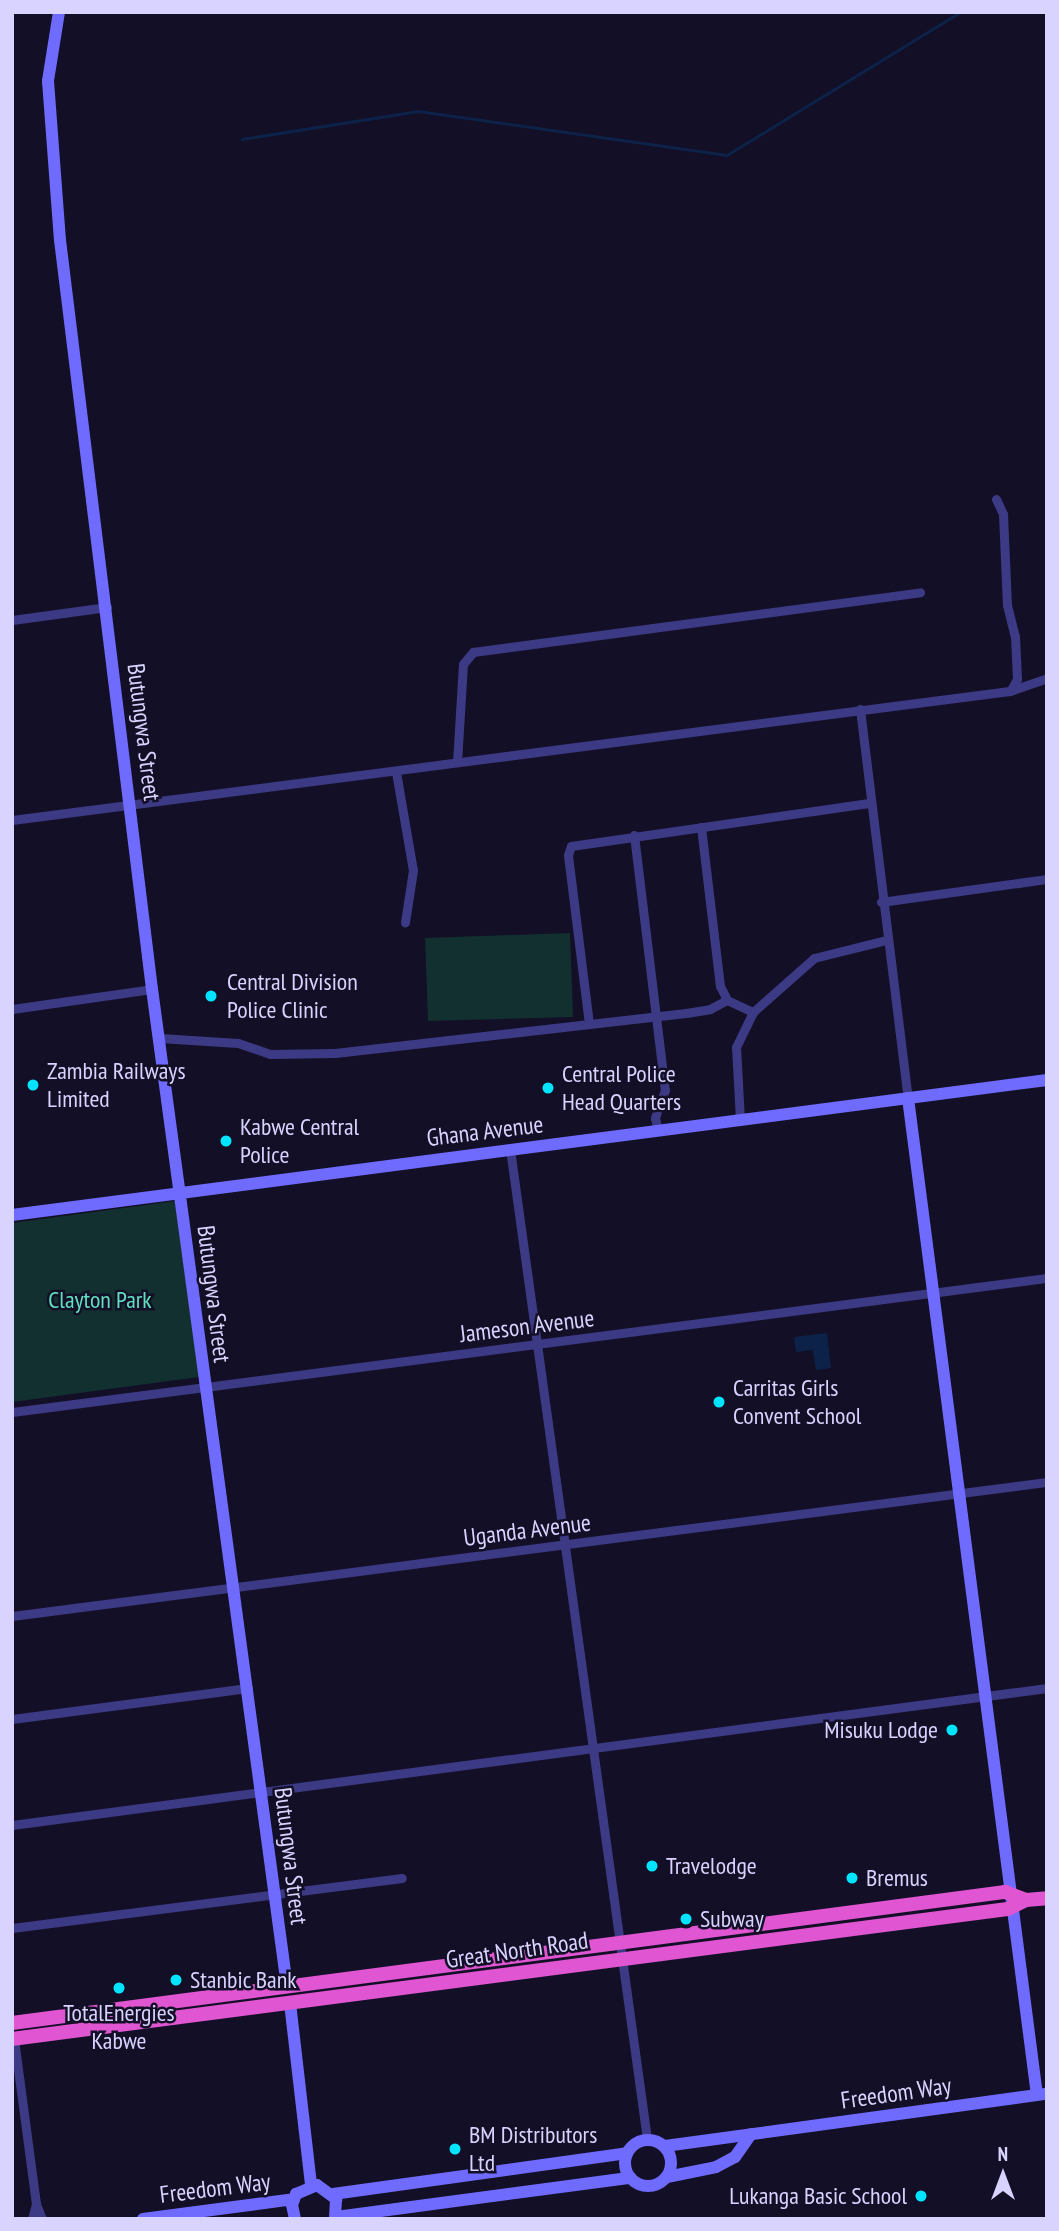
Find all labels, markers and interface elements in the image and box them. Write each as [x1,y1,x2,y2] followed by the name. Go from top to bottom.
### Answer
[121,662,167,802] street label: Butungwa Street
[227,968,358,1024] place label: Central Division Police Clinic
[201,986,221,1006] marker: Central Division Police Clinic
[47,1057,186,1113] place label: Zambia Railways Limited
[562,1060,681,1116] place label: Central Police Head Quarters
[25,1077,41,1093] marker: Zambia Railways Limited
[540,1080,556,1096] marker: Central Police Head Quarters
[425,1110,545,1152] street label: Ghana Avenue
[240,1113,359,1169] place label: Kabwe Central Police
[218,1133,234,1149] marker: Kabwe Central Police
[191,1224,237,1364] street label: Butungwa Street
[48,1286,152,1314] park label: Clayton Park
[458,1303,596,1349] street label: Jameson Avenue
[733,1374,861,1430] place label: Carritas Girls Convent School
[711,1394,727,1410] marker: Carritas Girls Convent School
[461,1508,593,1552] street label: Uganda Avenue
[824,1716,938,1744] place label: Misuku Lodge
[944,1722,960,1738] marker: Misuku Lodge
[268,1786,314,1926] street label: Butungwa Street
[666,1852,757,1880] place label: Travelodge
[644,1858,660,1874] marker: Travelodge
[866,1864,928,1892] place label: Bremus
[844,1870,860,1886] marker: Bremus
[700,1905,764,1933] place label: Subway
[678,1911,694,1927] marker: Subway
[444,1926,590,1974] street label: Great North Road
[190,1966,297,1994] place label: Stanbic Bank
[168,1972,184,1988] marker: Stanbic Bank
[111,1980,127,1996] marker: TotalEnergies Kabwe
[63,1999,175,2055] place label: TotalEnergies Kabwe
[839,2071,953,2115] street label: Freedom Way
[469,2121,597,2177] place label: BM Distributors Ltd
[968,2140,1038,2210] north arrow
[447,2141,463,2157] marker: BM Distributors Ltd
[998,2142,1008,2166] text: N
[158,2167,272,2209] street label: Freedom Way
[729,2182,907,2210] place label: Lukanga Basic School
[913,2188,929,2204] marker: Lukanga Basic School

